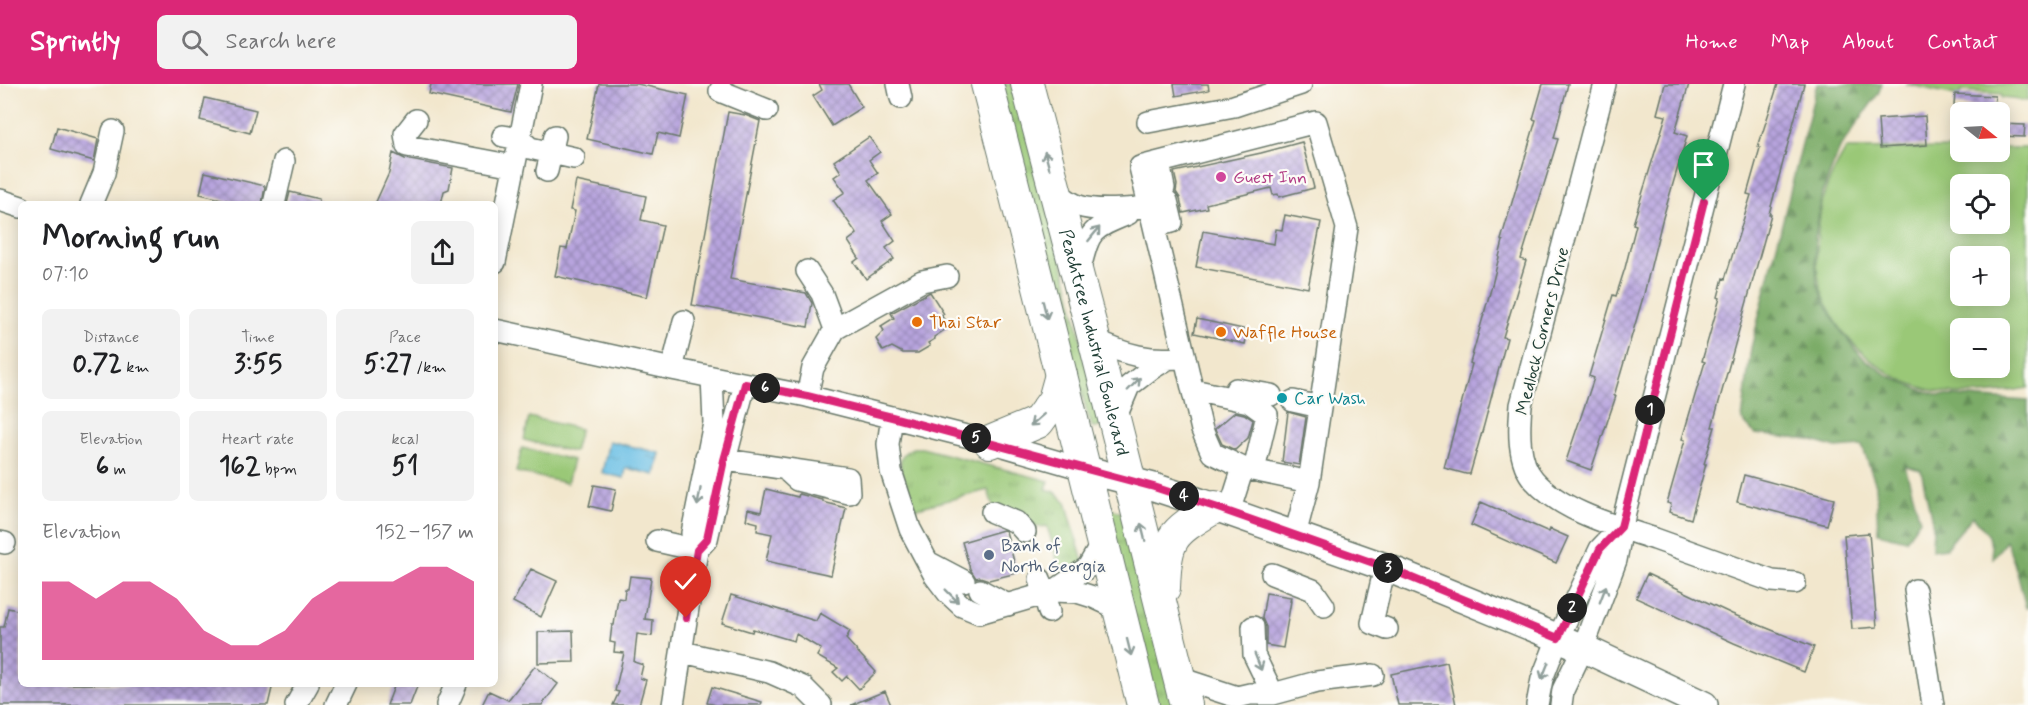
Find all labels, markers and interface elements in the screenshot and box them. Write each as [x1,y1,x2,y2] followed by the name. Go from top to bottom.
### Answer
[157,15,577,69] search box
[30,24,121,61] text: Sprintly
[178,26,211,59] icon: search
[226,28,336,56] text: Search here
[1686,28,1738,56] text: Home
[1771,28,1809,56] text: Map
[1842,28,1894,56] text: About
[1927,28,1998,56] text: Contact
[1950,102,2010,162] north arrow
[1950,102,2010,378] map controls
[1678,139,1729,201] pin
[1687,148,1720,181] icon: arrive
[1040,151,1052,170] one-way arrow
[1233,166,1307,190] place label: Guest Inn
[1214,170,1228,184] marker: Guest Inn
[1950,174,2010,234] button: locate
[42,216,220,260] text: Morning run
[411,221,474,284] button: share
[1087,226,1100,242] one-way arrow
[1053,227,1134,458] street label: Peachtree Industrial Boulevard
[1510,245,1575,418] street label: Medlock Corners Drive
[1950,246,2010,306] button: +
[42,261,89,288] text: 07:10
[1040,300,1052,319] one-way arrow
[929,311,1002,335] place label: Thai Star
[910,315,924,329] marker: Thai Star
[1950,318,2010,378] button: −
[1233,321,1337,345] place label: Waffle House
[1214,325,1228,339] marker: Waffle House
[83,327,139,348] text: Distance
[241,327,275,348] text: Time
[389,327,421,348] text: Pace
[72,348,122,382] text: 0.72
[234,348,282,382] text: 3:55
[363,348,412,382] text: 5:27
[122,357,150,378] text: km
[412,357,447,378] text: /km
[750,373,780,403] pin: 6
[761,377,769,398] text: 6
[1126,377,1141,392] one-way arrow
[1294,387,1366,411] place label: Car Wash
[1275,391,1289,405] marker: Car Wash
[1635,395,1665,425] pin: 1
[1646,399,1654,420] text: 1
[1029,412,1045,426] one-way arrow
[961,423,991,453] pin: 5
[971,427,981,448] text: 5
[80,429,143,450] text: Elevation
[222,429,294,450] text: Heart rate
[392,429,418,450] text: kcal
[96,450,109,484] text: 6
[219,450,260,484] text: 162
[392,450,418,484] text: 51
[109,459,126,480] text: m
[260,459,297,480] text: bpm
[1169,481,1199,511] pin: 4
[1179,485,1189,506] text: 4
[693,487,704,507] one-way arrow
[42,519,121,546] text: Elevation
[375,519,474,546] text: 152–157 m
[1137,523,1149,542] one-way arrow
[1001,534,1106,580] place label: Bank of North Georgia
[982,548,996,562] marker: Bank of North Georgia
[1373,553,1403,583] pin: 3
[660,556,711,618] pin
[1384,557,1392,578] text: 3
[669,565,702,598] icon: check
[1599,585,1610,603] one-way arrow
[945,588,959,603] one-way arrow
[1557,593,1587,623] pin: 2
[1568,597,1576,618] text: 2
[1123,638,1135,657] one-way arrow
[1253,652,1264,671] one-way arrow
[1539,661,1550,680] one-way arrow

